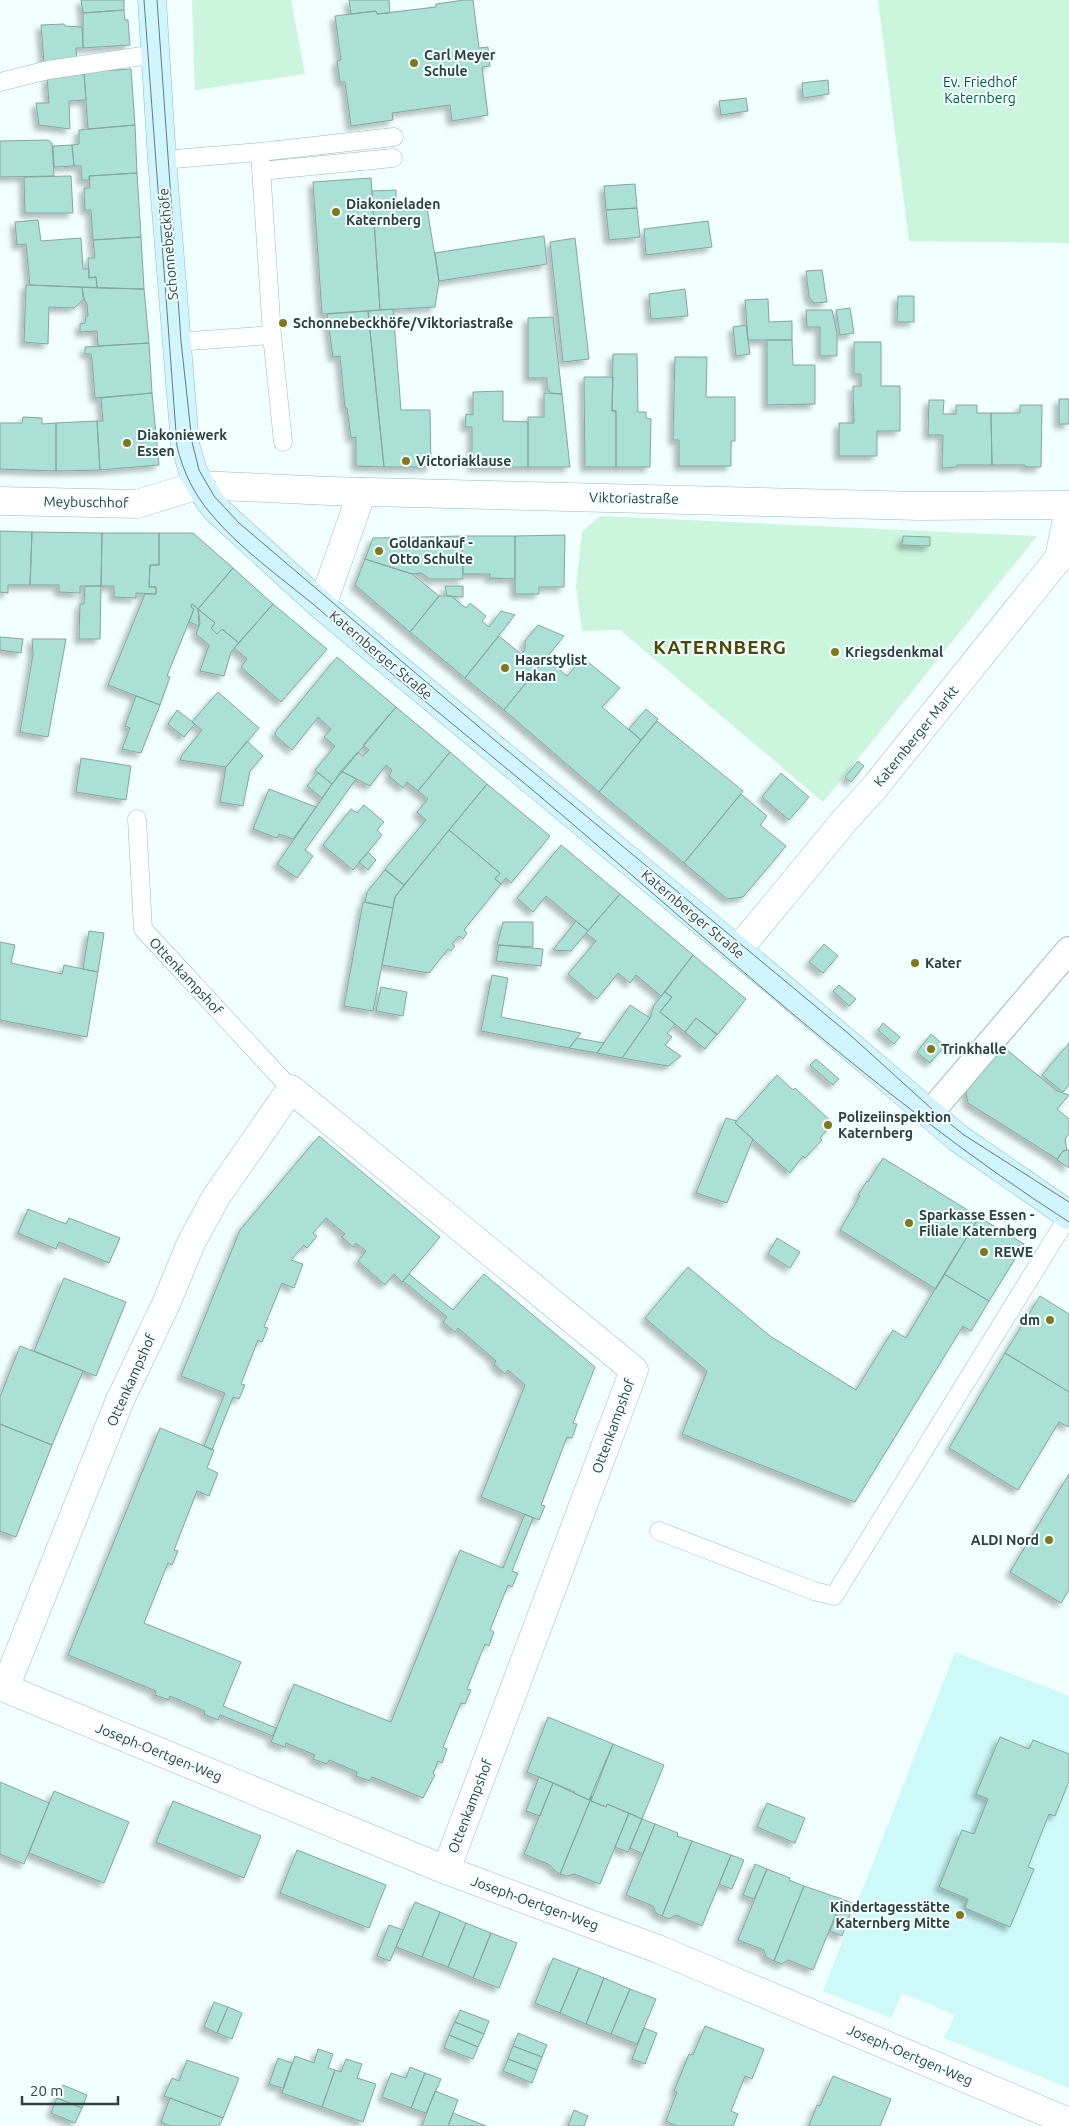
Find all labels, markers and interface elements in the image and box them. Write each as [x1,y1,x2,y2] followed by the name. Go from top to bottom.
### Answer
[424,47,496,79] place label: Carl Meyer Schule
[408,57,420,69] marker: Carl Meyer Schule
[943,74,1018,106] park label: Ev. Friedhof Katernberg
[155,187,181,301] street label: Schonnebeckhöfe
[346,196,440,228] place label: Diakonieladen Katernberg
[330,206,342,218] marker: Diakonieladen Katernberg
[293,315,513,331] place label: Schonnebeckhöfe/Viktoriastraße
[277,317,289,329] marker: Schonnebeckhöfe/Viktoriastraße
[137,427,227,459] place label: Diakoniewerk Essen
[121,437,133,449] marker: Diakoniewerk Essen
[416,453,511,469] place label: Victoriaklause
[400,455,412,467] marker: Victoriaklause
[589,489,679,507] street label: Viktoriastraße
[43,493,129,511] street label: Meybuschhof
[389,535,473,567] place label: Goldankauf - Otto Schulte
[373,545,385,557] marker: Goldankauf - Otto Schulte
[326,607,436,703] street label: Katernberger Straße
[653,636,787,658] district label: KATERNBERG
[845,644,943,660] place label: Kriegsdenkmal
[829,646,841,658] marker: Kriegsdenkmal
[515,652,587,684] place label: Haarstylist Hakan
[499,662,511,674] marker: Haarstylist Hakan
[870,682,962,790] street label: Katernberger Markt
[638,866,748,962] street label: Katernberger Straße
[146,934,226,1018] street label: Ottenkampshof
[925,955,962,971] place label: Kater
[909,957,921,969] marker: Kater
[941,1041,1007,1057] place label: Trinkhalle
[925,1043,937,1055] marker: Trinkhalle
[838,1109,951,1141] place label: Polizeiinspektion Katernberg
[822,1119,834,1131] marker: Polizeiinspektion Katernberg
[919,1207,1037,1239] place label: Sparkasse Essen - Filiale Katernberg
[903,1217,915,1229] marker: Sparkasse Essen - Filiale Katernberg
[994,1244,1033,1260] place label: REWE
[978,1246,990,1258] marker: REWE
[1020,1312,1040,1328] place label: dm
[1044,1314,1056,1326] marker: dm
[103,1331,159,1429] street label: Ottenkampshof
[588,1376,638,1476] street label: Ottenkampshof
[971,1532,1039,1548] place label: ALDI Nord
[1043,1534,1055,1546] marker: ALDI Nord
[93,1719,225,1785] street label: Joseph-Oertgen-Weg
[445,1756,496,1855] street label: Ottenkampshof
[469,1872,601,1934] street label: Joseph-Oertgen-Weg
[830,1899,950,1931] place label: Kindertagesstätte Katernberg Mitte
[954,1909,966,1921] marker: Kindertagesstätte Katernberg Mitte
[845,2021,975,2089] street label: Joseph-Oertgen-Weg
[22,2074,119,2106] scale bar
[30,2082,63,2099] text: 20 m

